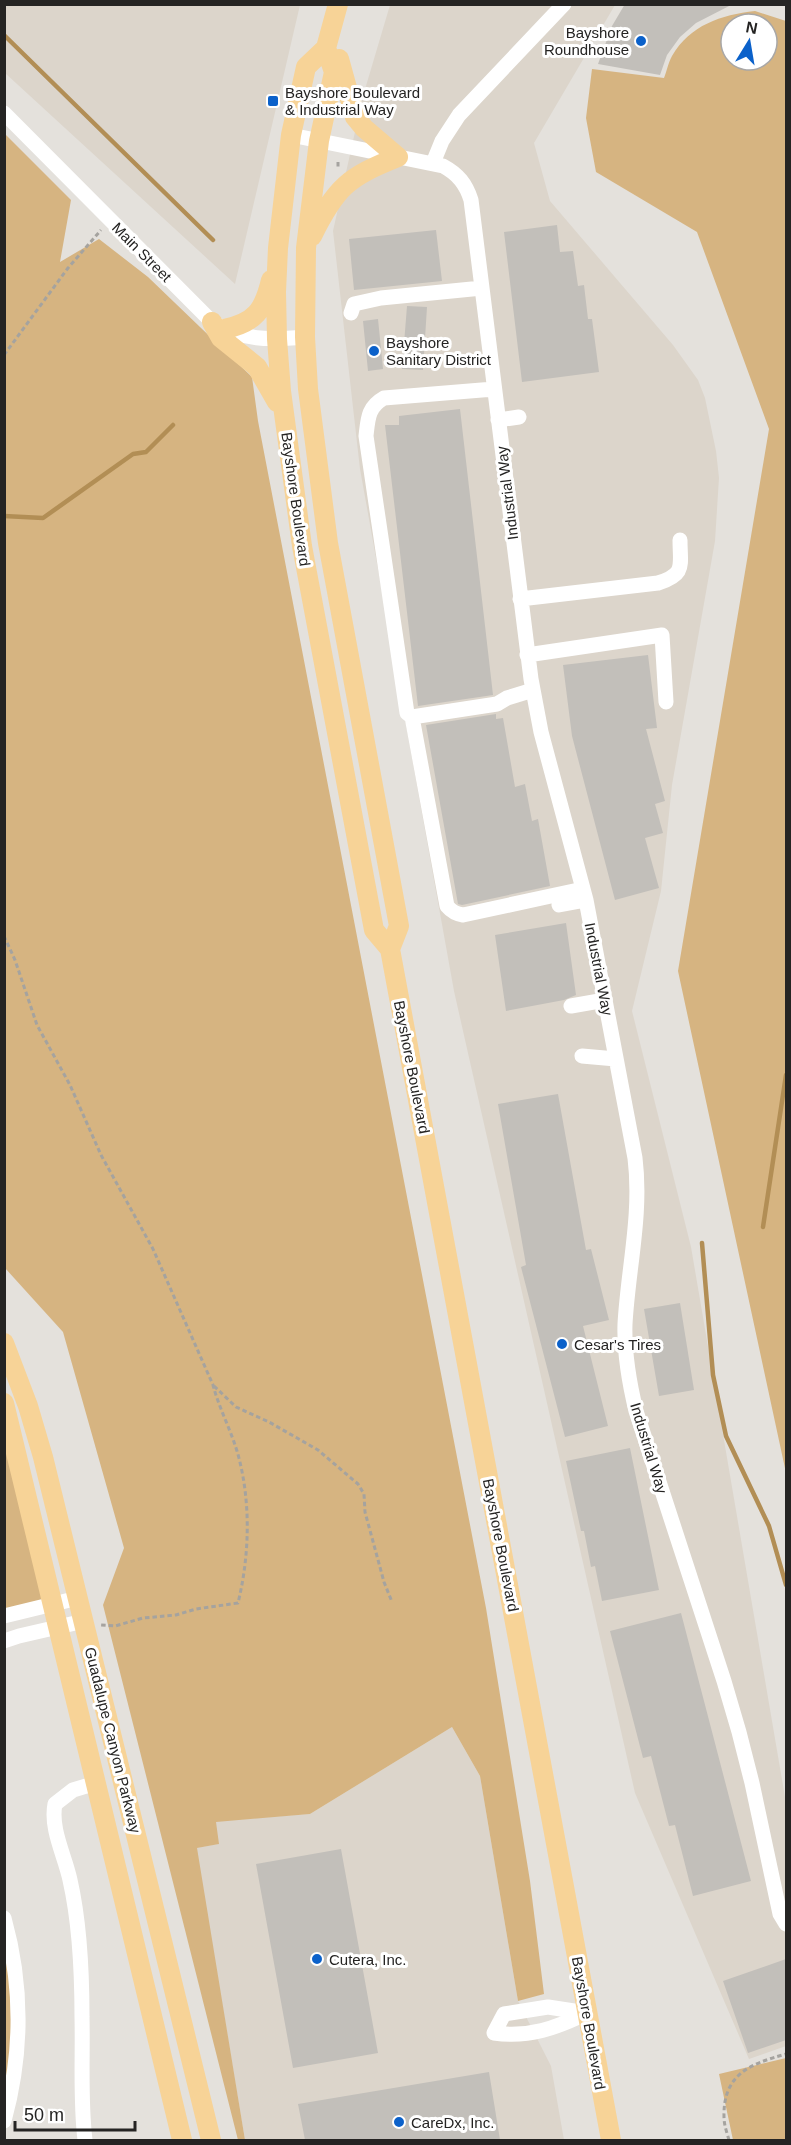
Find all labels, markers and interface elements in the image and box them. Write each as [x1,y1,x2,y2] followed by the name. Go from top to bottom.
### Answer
[719,12,779,72] north arrow
[744,18,759,37] text: N
[544,24,629,58] place label: Bayshore Roundhouse
[634,34,648,48] marker: Bayshore Roundhouse
[285,84,420,118] place label: Bayshore Boulevard & Industrial Way
[266,94,280,108] marker: Bayshore Boulevard & Industrial Way
[109,219,176,286] street label: Main Street
[386,334,492,368] place label: Bayshore Sanitary District
[367,344,381,358] marker: Bayshore Sanitary District
[278,431,314,567] street label: Bayshore Boulevard
[493,445,521,541] street label: Industrial Way
[582,921,616,1017] street label: Industrial Way
[391,999,433,1135] street label: Bayshore Boulevard
[574,1336,661,1353] place label: Cesar's Tires
[555,1337,569,1351] marker: Cesar's Tires
[627,1400,671,1496] street label: Industrial Way
[480,1477,522,1613] street label: Bayshore Boulevard
[82,1645,144,1835] street label: Guadalupe Canyon Parkway
[329,1951,407,1968] place label: Cutera, Inc.
[310,1952,324,1966] marker: Cutera, Inc.
[569,1955,609,2091] street label: Bayshore Boulevard
[15,2094,135,2132] scale bar
[24,2105,64,2125] text: 50 m
[411,2114,494,2131] place label: CareDx, Inc.
[392,2115,406,2129] marker: CareDx, Inc.

